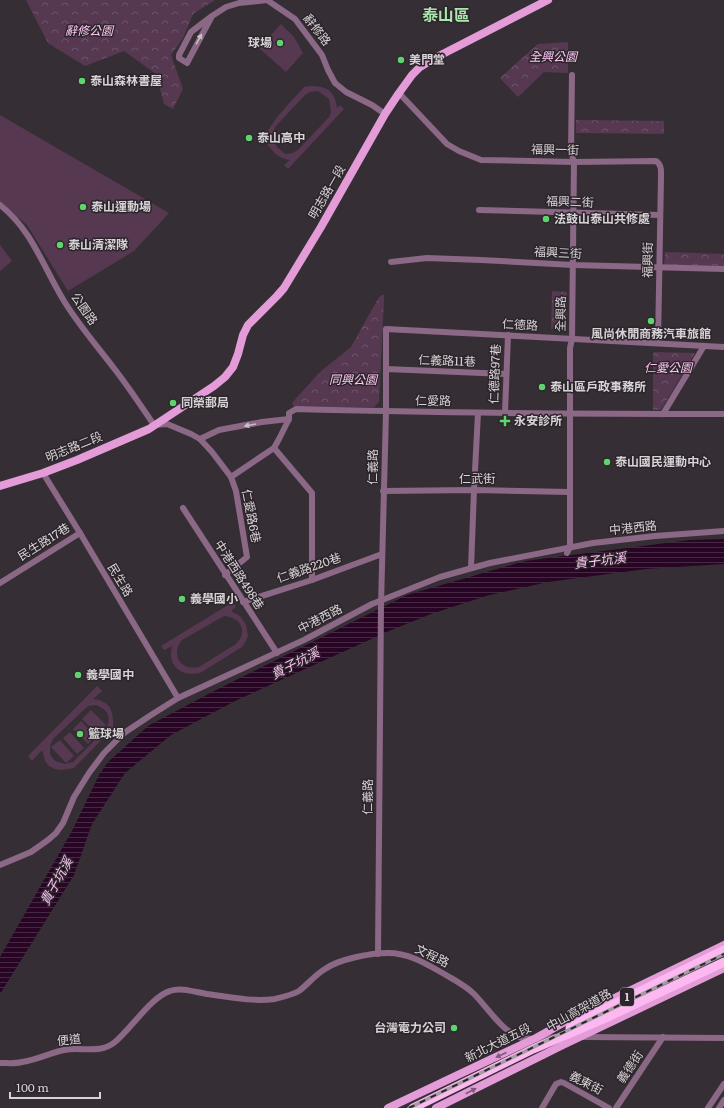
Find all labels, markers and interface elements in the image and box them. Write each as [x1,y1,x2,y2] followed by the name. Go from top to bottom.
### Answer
[422,2,470,26] district label: 泰山區
[300,10,336,49] street label: 辭修路
[65,21,115,39] park label: 辭修公園
[196,33,203,45] one-way arrow
[248,33,272,51] place label: 球場
[275,38,285,48] marker: 球場
[529,47,579,65] park label: 全興公園
[409,50,445,68] place label: 美門堂
[396,55,406,65] marker: 美門堂
[90,71,162,89] place label: 泰山森林書屋
[77,76,87,86] marker: 泰山森林書屋
[257,128,305,146] place label: 泰山高中
[244,133,254,143] marker: 泰山高中
[531,140,579,158] street label: 福興一街
[303,161,349,222] street label: 明志路一段
[546,191,594,211] street label: 福興二街
[91,197,151,215] place label: 泰山運動場
[78,202,88,212] marker: 泰山運動場
[554,209,650,227] place label: 法鼓山泰山共修處
[541,214,551,224] marker: 法鼓山泰山共修處
[68,235,128,253] place label: 泰山清潔隊
[55,240,65,250] marker: 泰山清潔隊
[534,242,582,262] street label: 福興三街
[638,242,656,278] street label: 福興街
[67,289,103,328] street label: 公園路
[551,296,569,332] street label: 全興路
[502,314,539,334] street label: 仁德路
[646,316,656,326] marker: 風尚休閒商務汽車旅館
[591,324,711,342] place label: 風尚休閒商務汽車旅館
[484,344,504,404] street label: 仁德路97巷
[418,350,476,370] street label: 仁義路11巷
[644,358,694,376] park label: 仁愛公園
[329,370,379,388] park label: 同興公園
[550,377,646,395] place label: 泰山區戶政事務所
[537,382,547,392] marker: 泰山區戶政事務所
[415,391,451,409] street label: 仁愛路
[181,393,229,411] place label: 同榮郵局
[168,398,178,408] marker: 同榮郵局
[514,411,562,429] place label: 永安診所
[499,415,511,427] marker: 永安診所
[244,422,256,428] one-way arrow
[42,426,105,466] street label: 明志路二段
[363,449,381,485] street label: 仁義路
[615,452,711,470] place label: 泰山國民運動中心
[602,457,612,467] marker: 泰山國民運動中心
[459,469,495,487] street label: 仁武街
[238,487,266,544] street label: 仁愛路6巷
[608,516,658,538] street label: 中港西路
[14,518,73,564] street label: 民生路17巷
[211,536,269,613] street label: 中港西路498巷
[573,547,629,572] water label: 貴子坑溪
[274,548,343,586] street label: 仁義路220巷
[104,559,138,600] street label: 民生路
[190,589,238,607] place label: 義學國小
[177,594,187,604] marker: 義學國小
[294,599,345,637] street label: 中港西路
[267,641,324,683] water label: 貴子坑溪
[86,665,134,683] place label: 義學國中
[73,670,83,680] marker: 義學國中
[88,724,124,742] place label: 籃球場
[75,729,85,739] marker: 籃球場
[358,779,376,815] street label: 仁義路
[35,852,77,908] water label: 貴子坑溪
[412,939,453,971] street label: 文程路
[543,984,614,1034] street label: 中山高架道路
[620,988,634,1006] road number: 1
[374,1018,446,1036] place label: 台灣電力公司
[461,1018,534,1066] street label: 新北大道五段
[449,1023,459,1033] marker: 台灣電力公司
[56,1029,82,1049] street label: 便道
[612,1046,647,1086] street label: 義德街
[495,1052,506,1058] one-way arrow
[566,1066,607,1098] street label: 義東街
[10,1074,100,1100] scale bar
[16,1078,49,1096] text: 100 m
[465,1087,476,1094] one-way arrow

